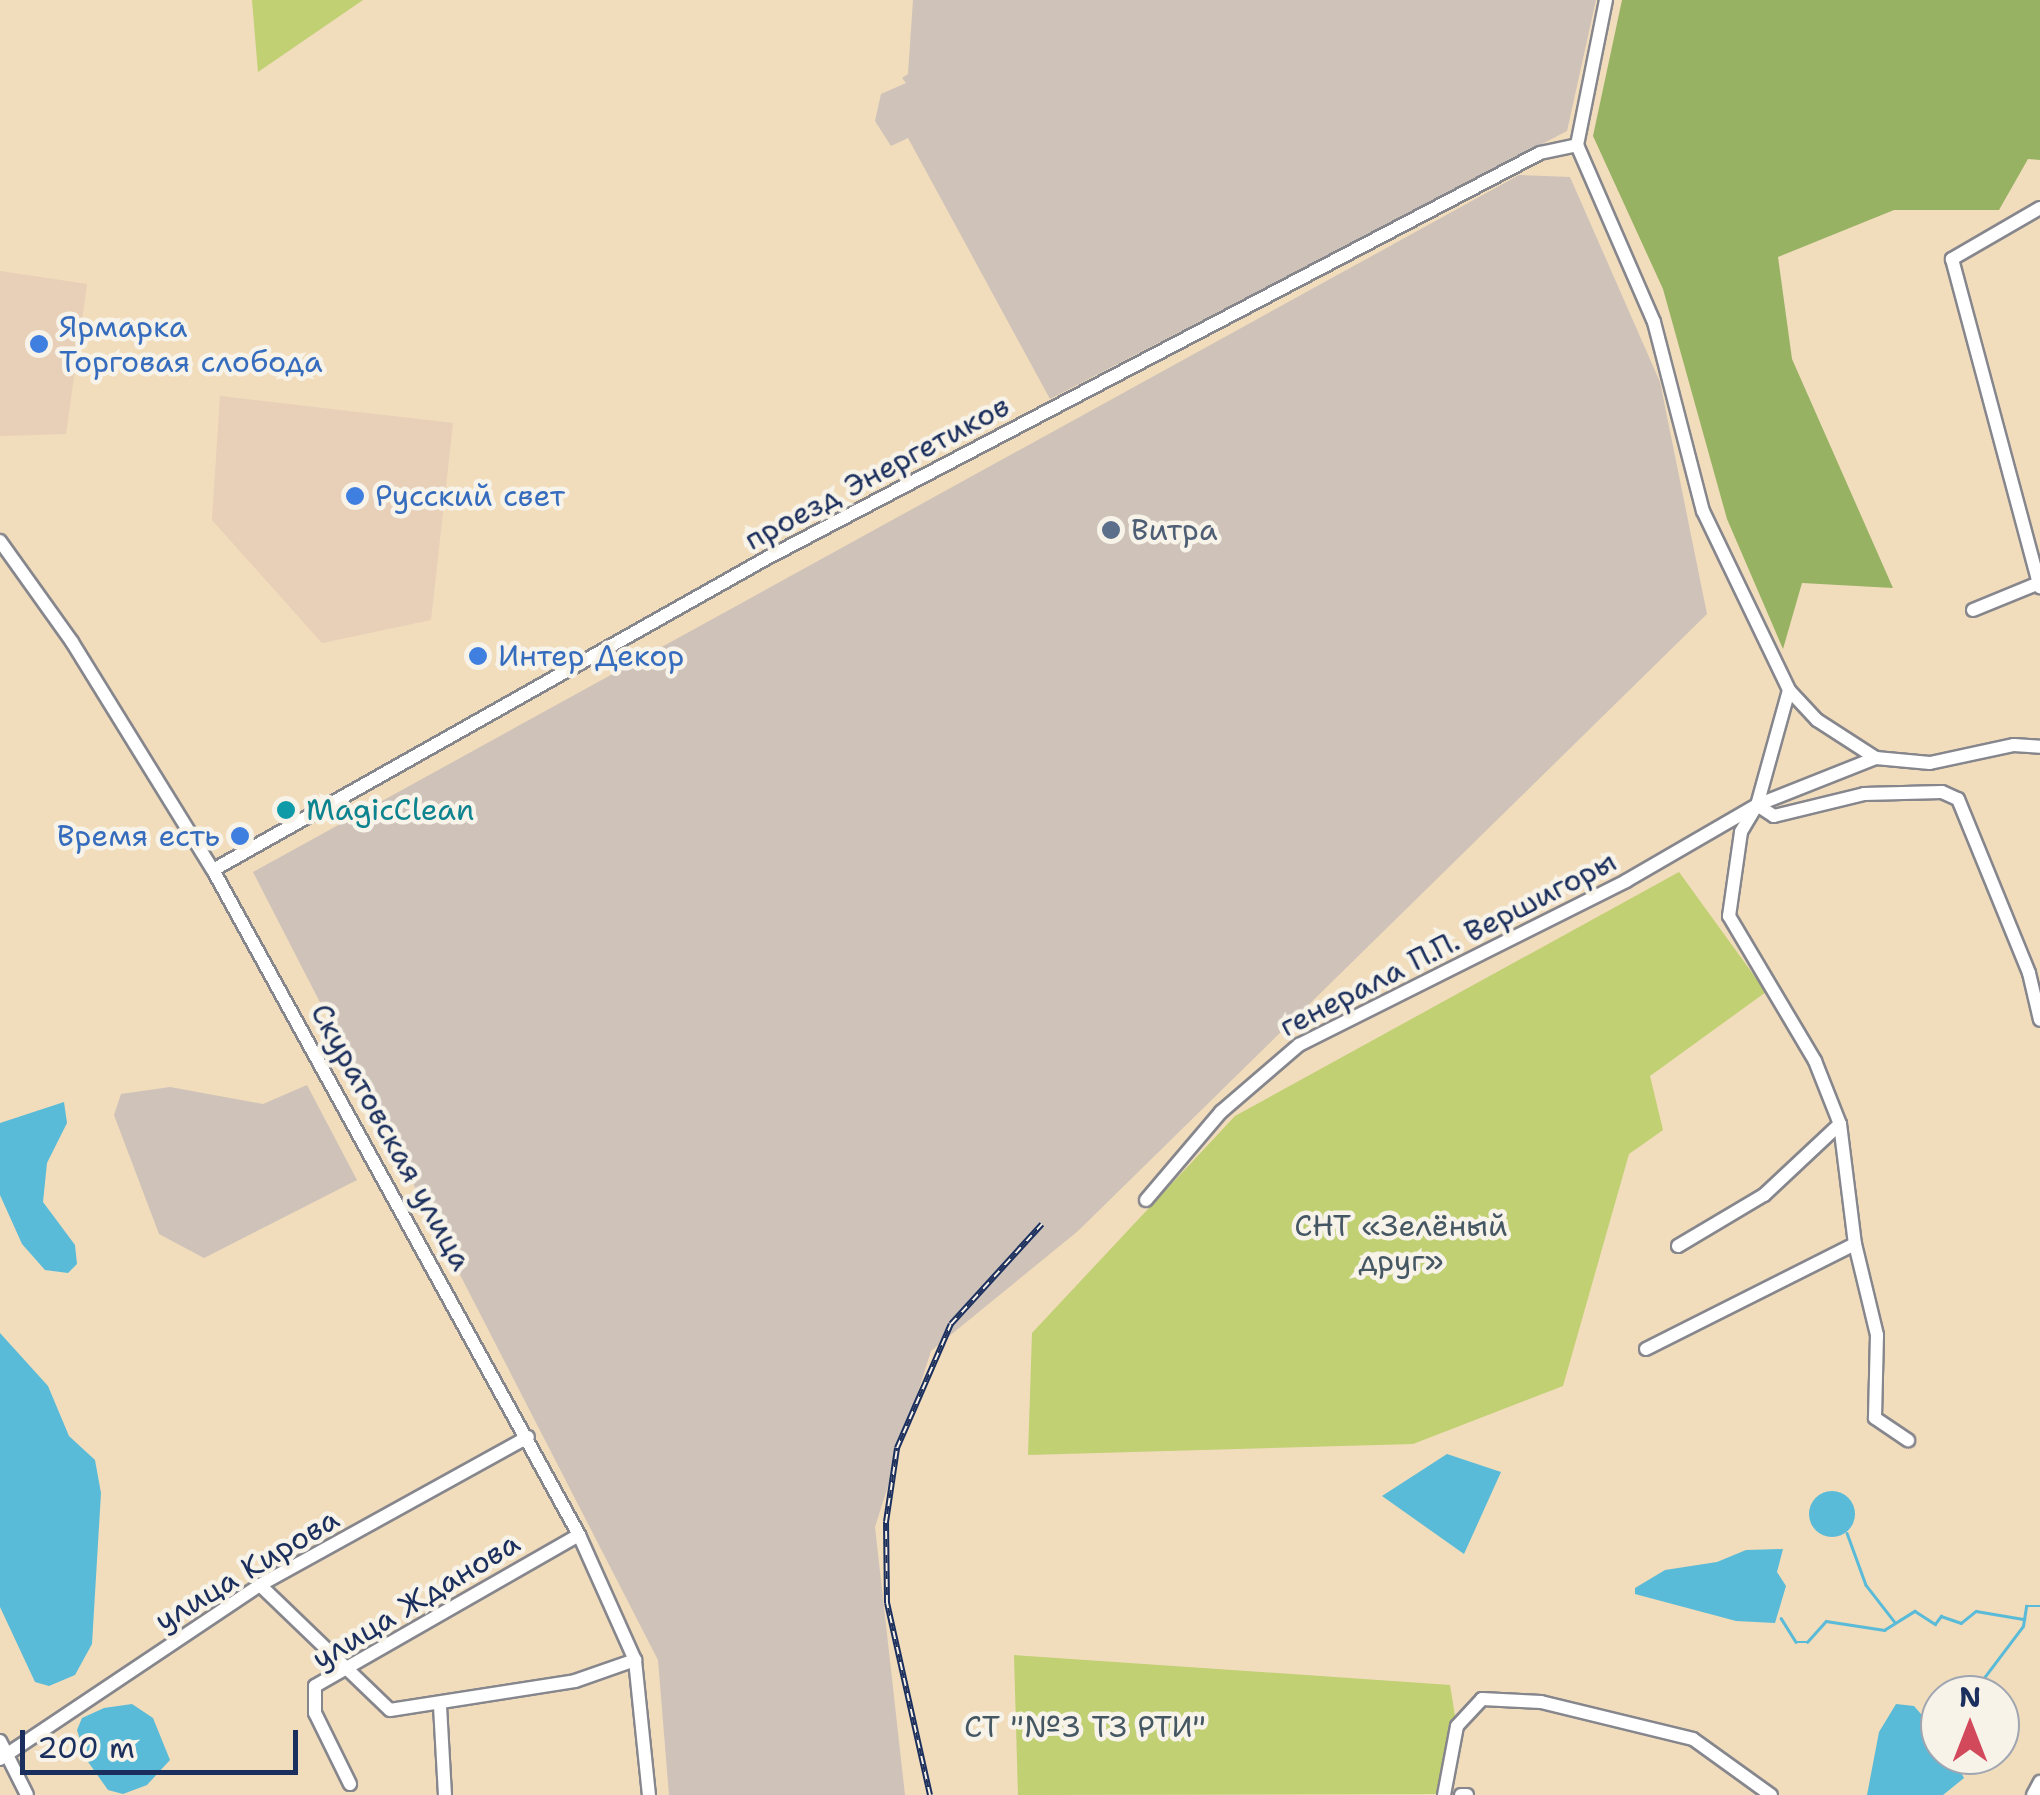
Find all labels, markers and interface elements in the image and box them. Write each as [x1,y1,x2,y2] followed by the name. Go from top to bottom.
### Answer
[59,309,323,380] place label: Ярмарка Торговая слобода
[28,333,50,355] marker: Ярмарка Торговая слобода
[738,388,1016,558] street label: проезд Энергетиков
[375,478,565,514] place label: Русский свет
[344,485,366,507] marker: Русский свет
[1131,512,1218,548] place label: Витра
[1100,519,1122,541] marker: Витра
[498,638,684,674] place label: Интер Декор
[467,645,489,667] marker: Интер Декор
[306,792,474,828] place label: MagicClean
[275,799,297,821] marker: MagicClean
[57,818,220,854] place label: Время есть
[229,825,251,847] marker: Время есть
[1274,843,1622,1045] street label: генерала П.П. Вершигоры
[303,997,479,1277] street label: Скуратовская улица
[1294,1208,1508,1278] park label: СНТ «Зелёный друг»
[148,1501,346,1639] street label: улица Кирова
[306,1525,526,1677] street label: улица Жданова
[1920,1675,2020,1775] north arrow
[1959,1678,1981,1716] text: N
[964,1709,1206,1745] park label: СТ "№3 ТЗ РТИ"
[25,1710,302,1772] scale bar
[37,1727,135,1768] text: 200 m

